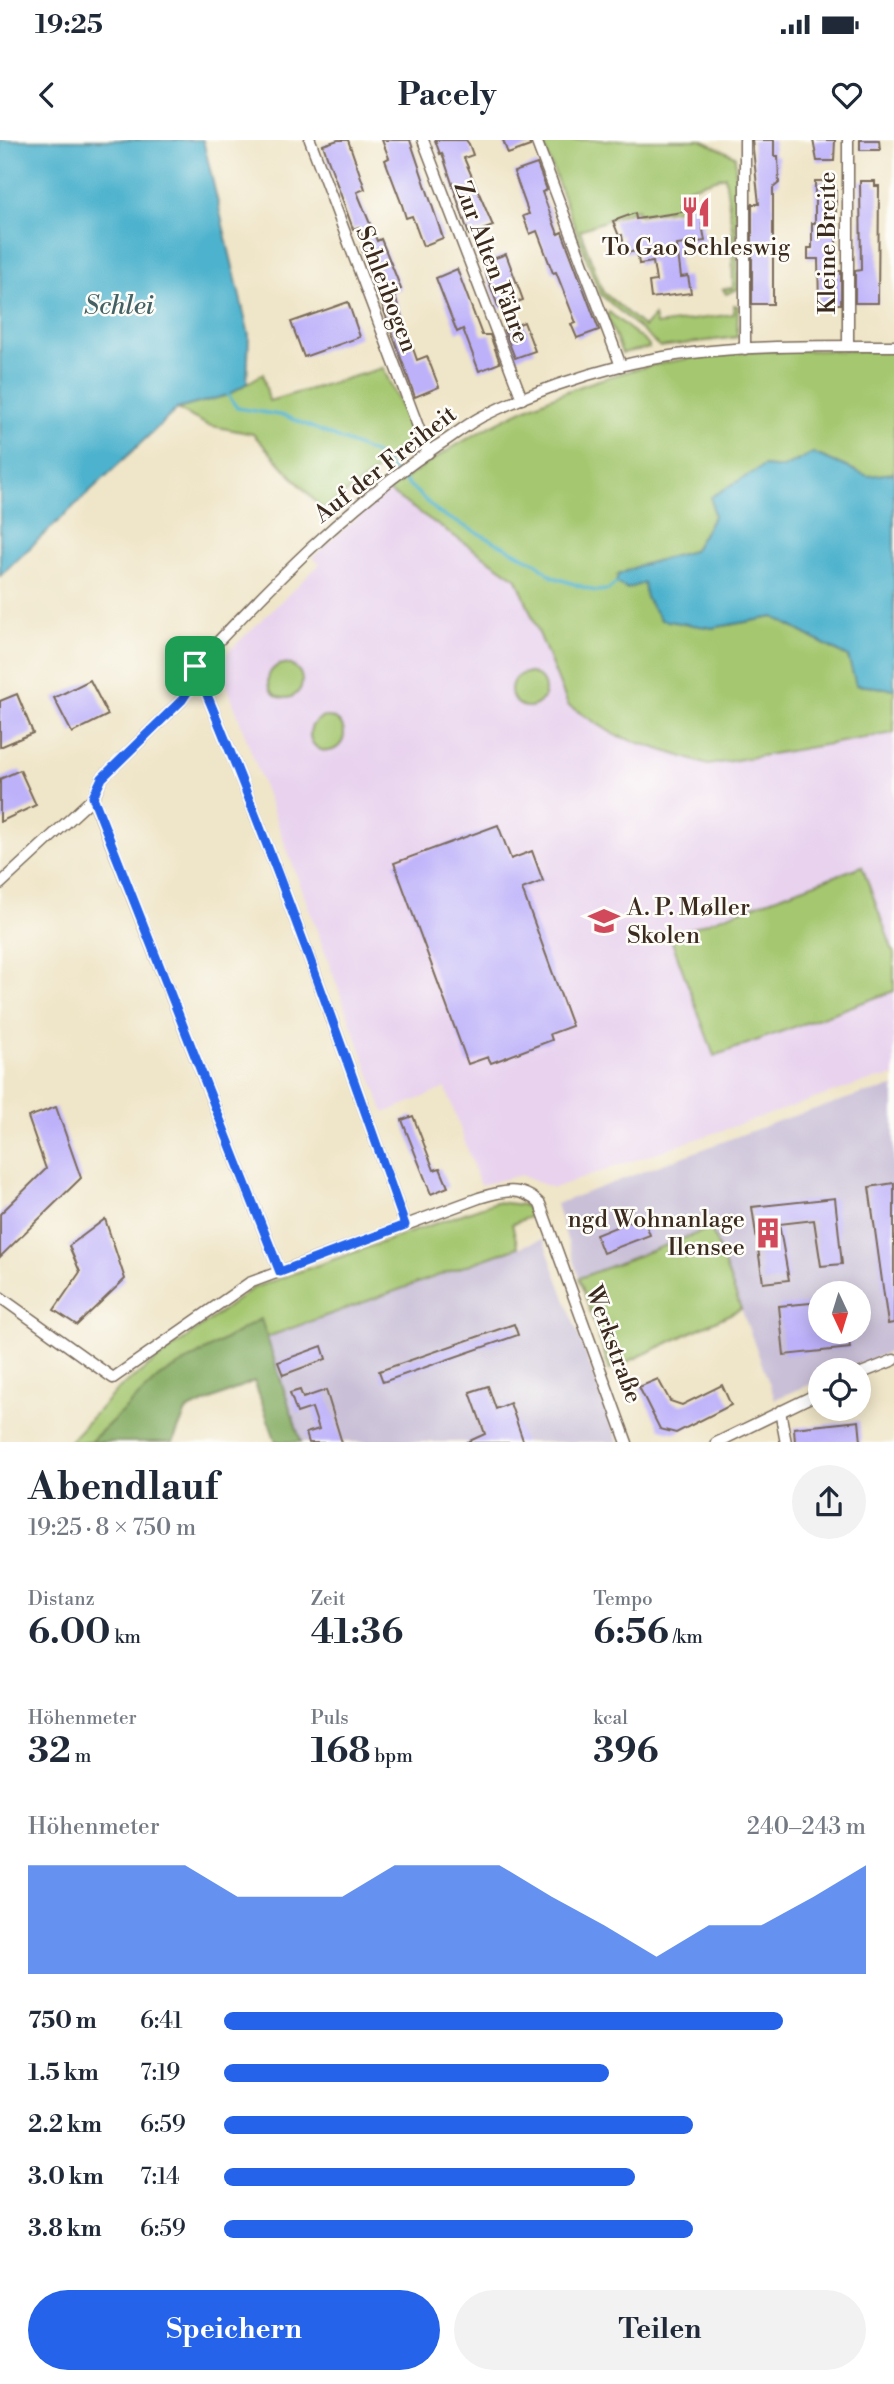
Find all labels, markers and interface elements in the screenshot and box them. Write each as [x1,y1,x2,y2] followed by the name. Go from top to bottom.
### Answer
[35,9,103,41] text: 19:25
[398,75,496,115] text: Pacely
[28,76,66,114] icon: back
[828,76,866,114] icon: heart
[813,171,843,315] street label: Kleine Breite
[446,177,536,347] street label: Zur Alten Fähre
[679,195,713,229] restaurant icon: To Gao Schleswig
[348,222,424,357] street label: Schleibogen
[602,233,791,263] place label: To Gao Schleswig
[84,290,155,322] water label: Schlei
[307,399,463,530] street label: Auf der Freiheit
[165,636,225,696] pin
[176,647,214,685] icon: arrive
[626,893,750,951] place label: A. P. Møller Skolen
[587,904,621,938] school or university icon: A. P. Møller Skolen
[567,1205,745,1263] place label: ngd Wohnanlage Ilensee
[751,1216,785,1250] building icon: ngd Wohnanlage Ilensee
[578,1280,648,1407] street label: Werkstraße
[808,1281,872,1344] north arrow
[808,1281,871,1421] map controls
[808,1358,871,1421] button: locate
[28,1464,218,1511] text: Abendlauf
[792,1465,866,1539] button: share
[28,1514,196,1542] text: 19:25 · 8 × 750 m
[28,1587,95,1611] text: Distanz
[311,1587,345,1611] text: Zeit
[593,1587,653,1611] text: Tempo
[28,1611,111,1654] text: 6.00
[311,1611,403,1654] text: 41:36
[593,1611,669,1654] text: 6:56
[111,1625,141,1649] text: km
[669,1625,703,1649] text: /km
[28,1706,137,1730] text: Höhenmeter
[311,1706,349,1730] text: Puls
[593,1706,628,1730] text: kcal
[28,1730,71,1773] text: 32
[311,1730,371,1773] text: 168
[593,1730,659,1773] text: 396
[71,1744,92,1768] text: m
[371,1744,413,1768] text: bpm
[28,1813,160,1841] text: Höhenmeter
[747,1813,866,1841] text: 240–243 m
[28,2007,97,2035] text: 750 m
[140,2007,183,2035] text: 6:41
[28,2059,99,2087] text: 1.5 km
[140,2059,180,2087] text: 7:19
[28,2111,102,2139] text: 2.2 km
[140,2111,186,2139] text: 6:59
[28,2163,104,2191] text: 3.0 km
[140,2163,180,2191] text: 7:14
[28,2215,102,2243] text: 3.8 km
[140,2215,186,2243] text: 6:59
[28,2290,440,2370] button: Speichern
[454,2290,866,2370] button: Teilen

